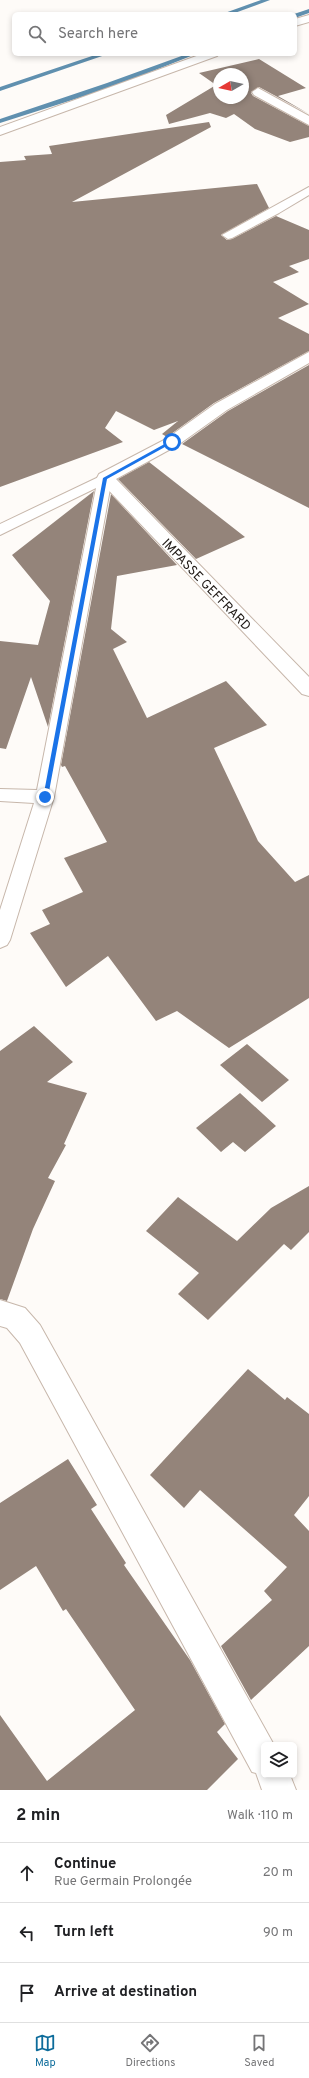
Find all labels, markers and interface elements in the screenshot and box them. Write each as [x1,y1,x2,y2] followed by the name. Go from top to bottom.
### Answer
[12,12,297,56] search box
[26,23,48,45] icon: search
[58,25,138,44] text: Search here
[213,68,249,104] north arrow
[163,433,181,451] route start
[158,536,254,635] street label: IMPASSE GEFFRARD
[36,788,54,806] route end
[261,1742,297,1778] map controls
[261,1742,297,1778] button: layers
[16,1805,60,1827] text: 2 min
[227,1808,293,1824] text: Walk · 110 m
[54,1855,116,1874] text: Continue
[16,1862,38,1884] icon: ahead
[263,1865,293,1881] text: 20 m
[54,1874,192,1890] text: Rue Germain Prolongée
[16,1922,38,1944] icon: left
[54,1923,114,1942] text: Turn left
[263,1925,293,1941] text: 90 m
[16,1982,38,2004] icon: arrive
[54,1983,197,2002] text: Arrive at destination
[34,2032,56,2070] tab: Map
[125,2032,175,2070] tab: Directions
[244,2032,275,2070] tab: Saved

